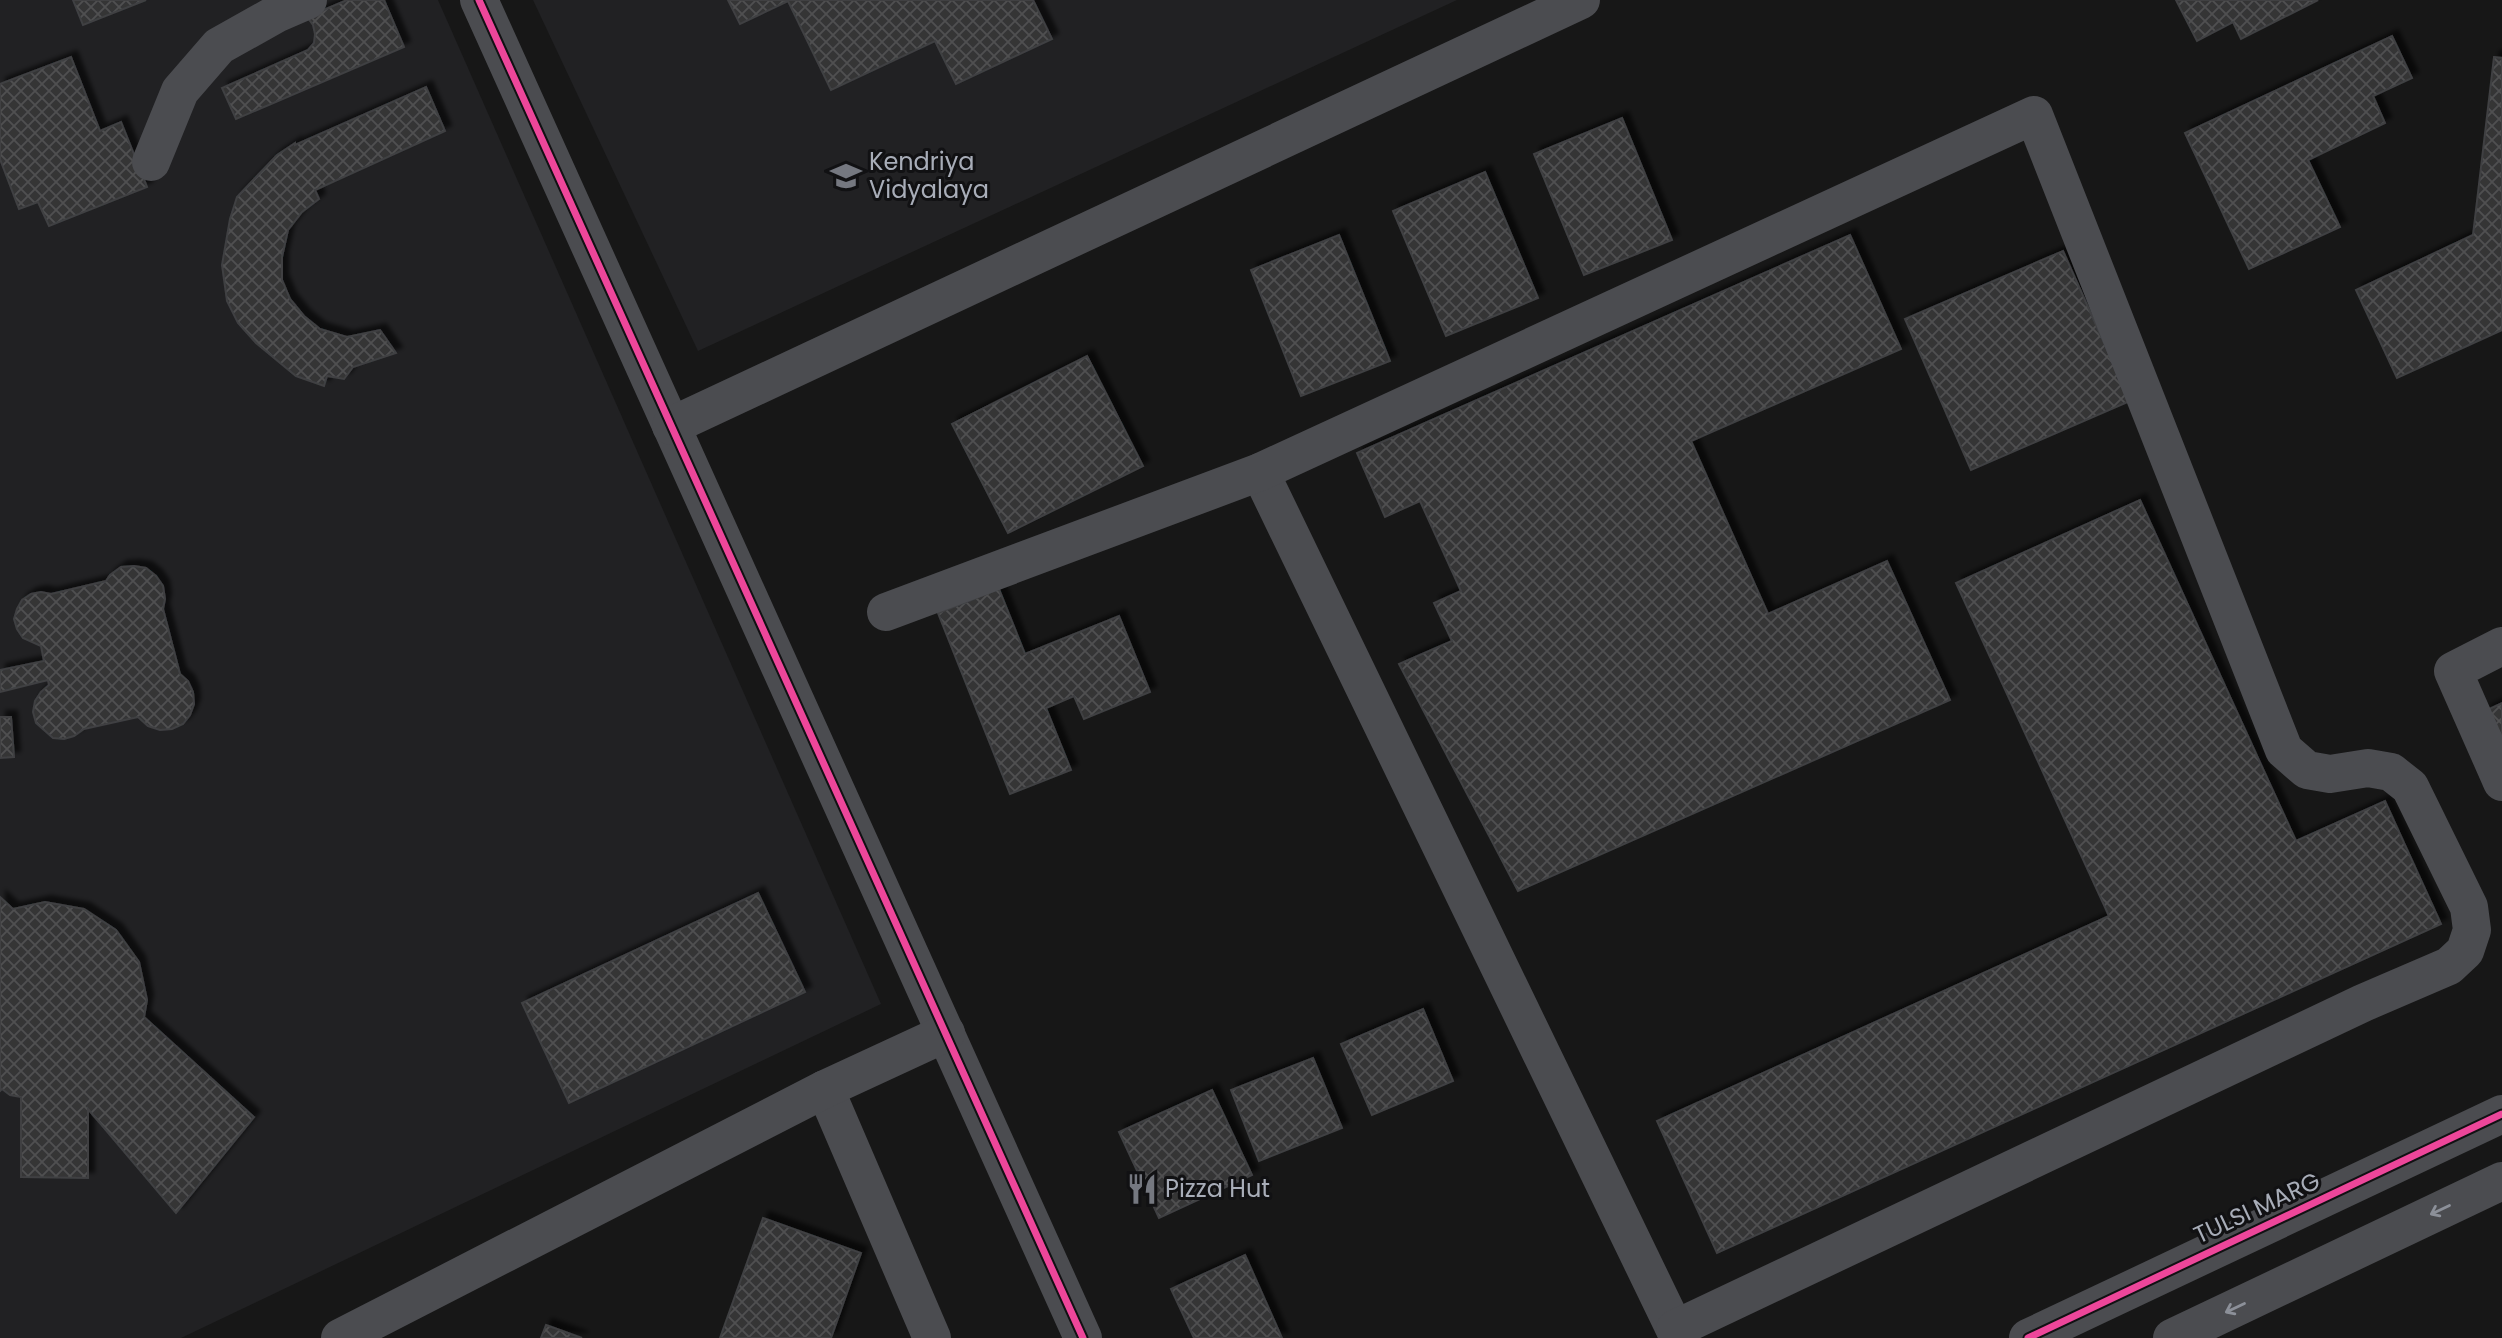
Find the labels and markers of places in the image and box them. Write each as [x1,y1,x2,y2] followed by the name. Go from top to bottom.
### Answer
[869,145,989,206] place label: Kendriya Vidyalaya
[829,159,863,193] school or university icon: Kendriya Vidyalaya
[1125,1172,1159,1206] restaurant icon: Pizza Hut
[1165,1172,1270,1205] place label: Pizza Hut

